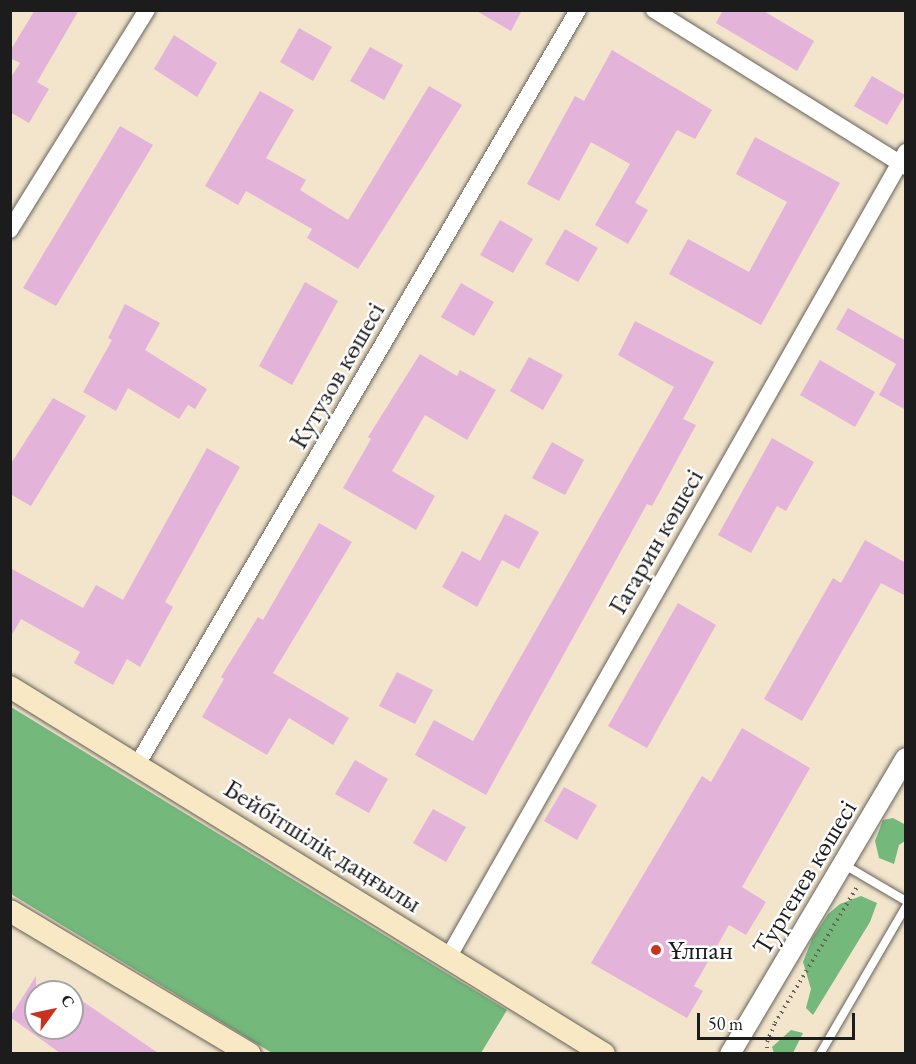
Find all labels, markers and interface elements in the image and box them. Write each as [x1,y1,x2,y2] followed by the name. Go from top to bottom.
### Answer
[281,296,391,454] street label: Кутузов көшесі
[600,463,710,619] street label: Гагарин көшесі
[218,771,428,919] street label: Бейбітшілік даңғылы
[745,794,863,960] street label: Тургенев көшесі
[668,934,733,966] place label: Ұлпан
[649,943,663,957] marker: Ұлпан
[24,980,84,1040] north arrow
[56,991,80,1011] text: С
[700,1001,858,1039] scale bar
[708,1012,743,1035] text: 50 m

